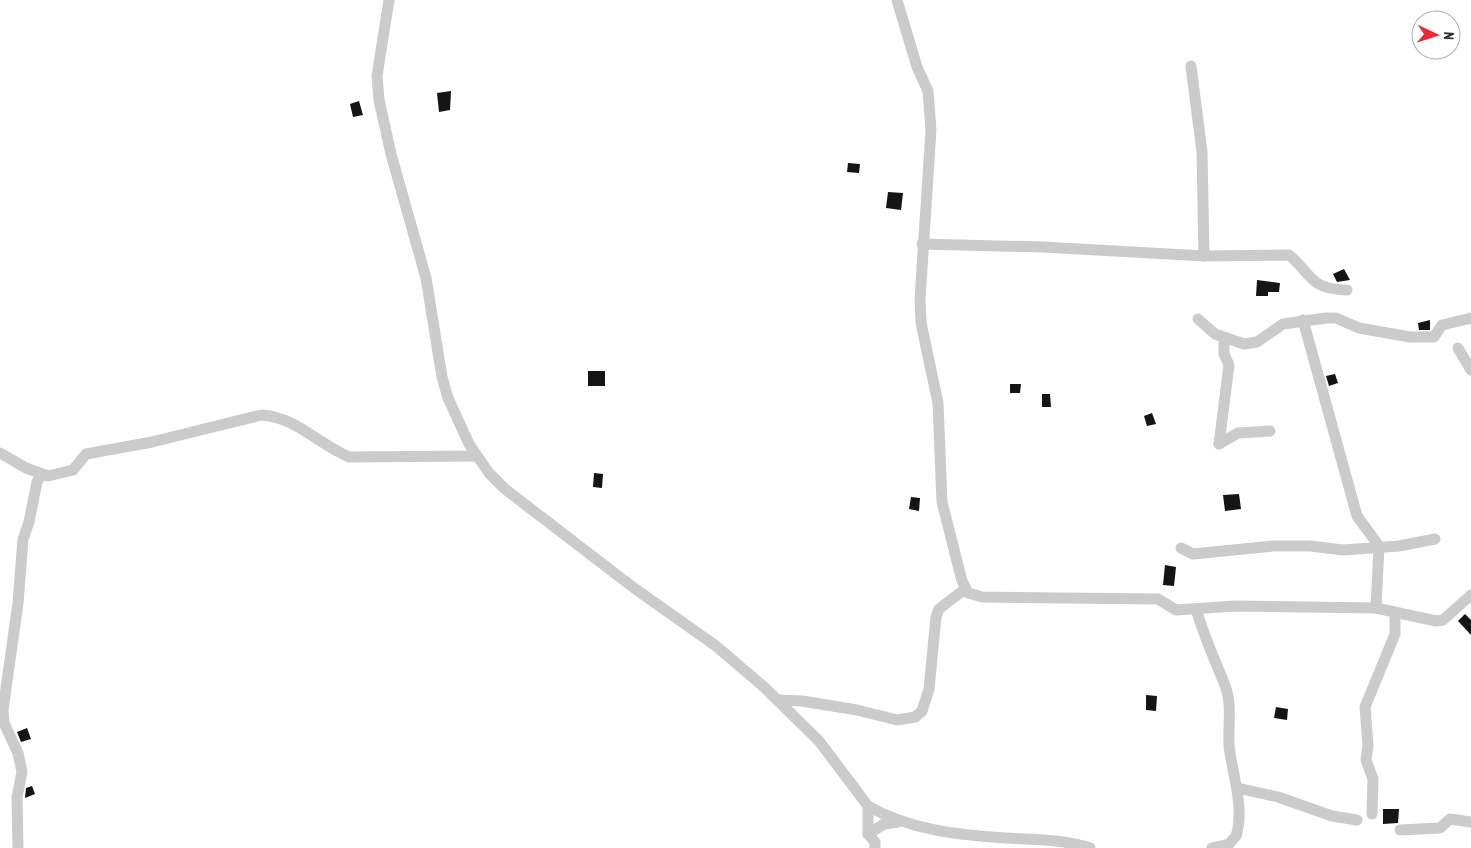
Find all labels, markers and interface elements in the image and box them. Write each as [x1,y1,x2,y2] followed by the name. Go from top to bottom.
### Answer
[1411,10,1461,60] north arrow
[1440,32,1458,40] text: N

